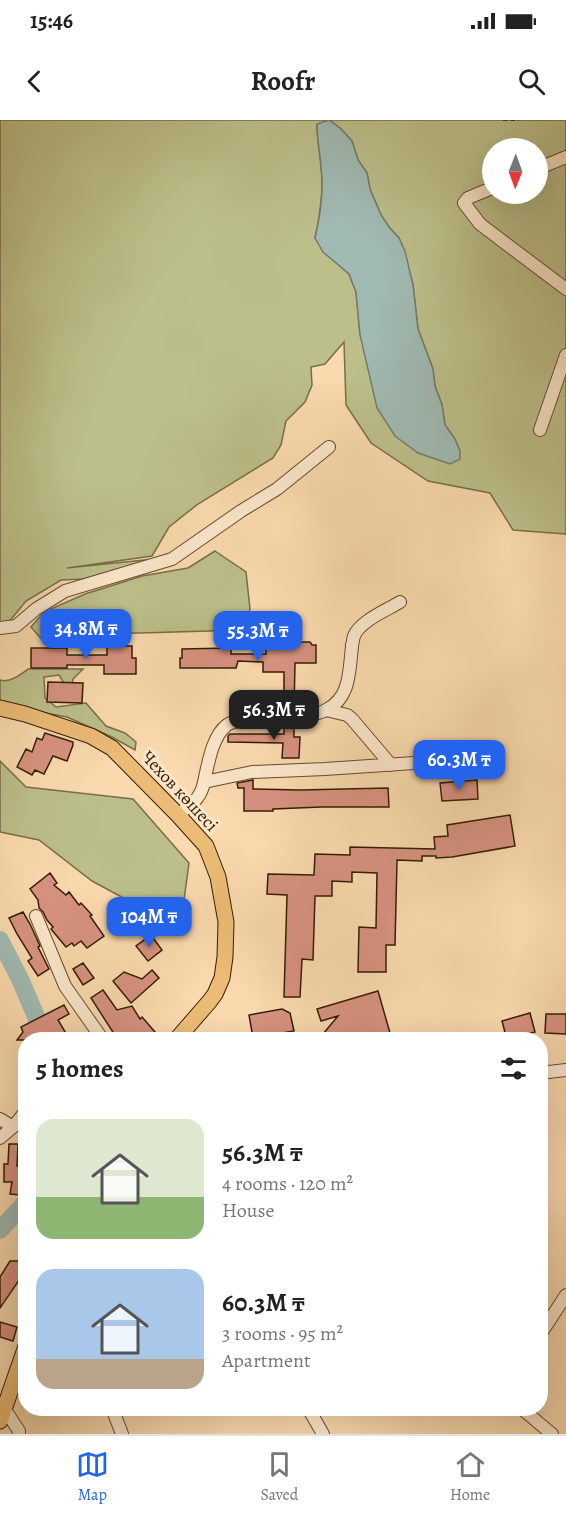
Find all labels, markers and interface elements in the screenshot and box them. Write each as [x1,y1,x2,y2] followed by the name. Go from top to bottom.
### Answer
[30,6,73,36] text: 15:46
[251,63,315,99] text: Roofr
[18,65,51,98] icon: back
[515,65,548,98] icon: search
[482,138,548,204] north arrow
[482,138,548,204] map controls
[31,609,141,660] pin: 34.8M ₸
[203,611,313,662] pin: 55.3M ₸
[54,615,118,642] text: 34.8M ₸
[227,617,289,644] text: 55.3M ₸
[219,690,329,741] pin: 56.3M ₸
[243,696,305,723] text: 56.3M ₸
[404,740,514,791] pin: 60.3M ₸
[136,746,224,836] street label: Чехов көшесі
[427,746,491,773] text: 60.3M ₸
[100,897,198,948] pin: 104M ₸
[121,903,177,930] text: 104M ₸
[36,1051,124,1086] text: 5 homes
[497,1052,530,1085] icon: filters
[222,1135,303,1170] text: 56.3M ₸
[84,1143,156,1215] icon: home
[222,1170,353,1197] text: 4 rooms · 120 m²
[222,1197,274,1224] text: House
[222,1285,305,1320] text: 60.3M ₸
[84,1293,156,1365] icon: home
[222,1320,343,1347] text: 3 rooms · 95 m²
[222,1347,311,1374] text: Apartment
[76,1448,109,1506] tab: Map
[260,1448,298,1506] tab: Saved
[450,1448,490,1506] tab: Home

